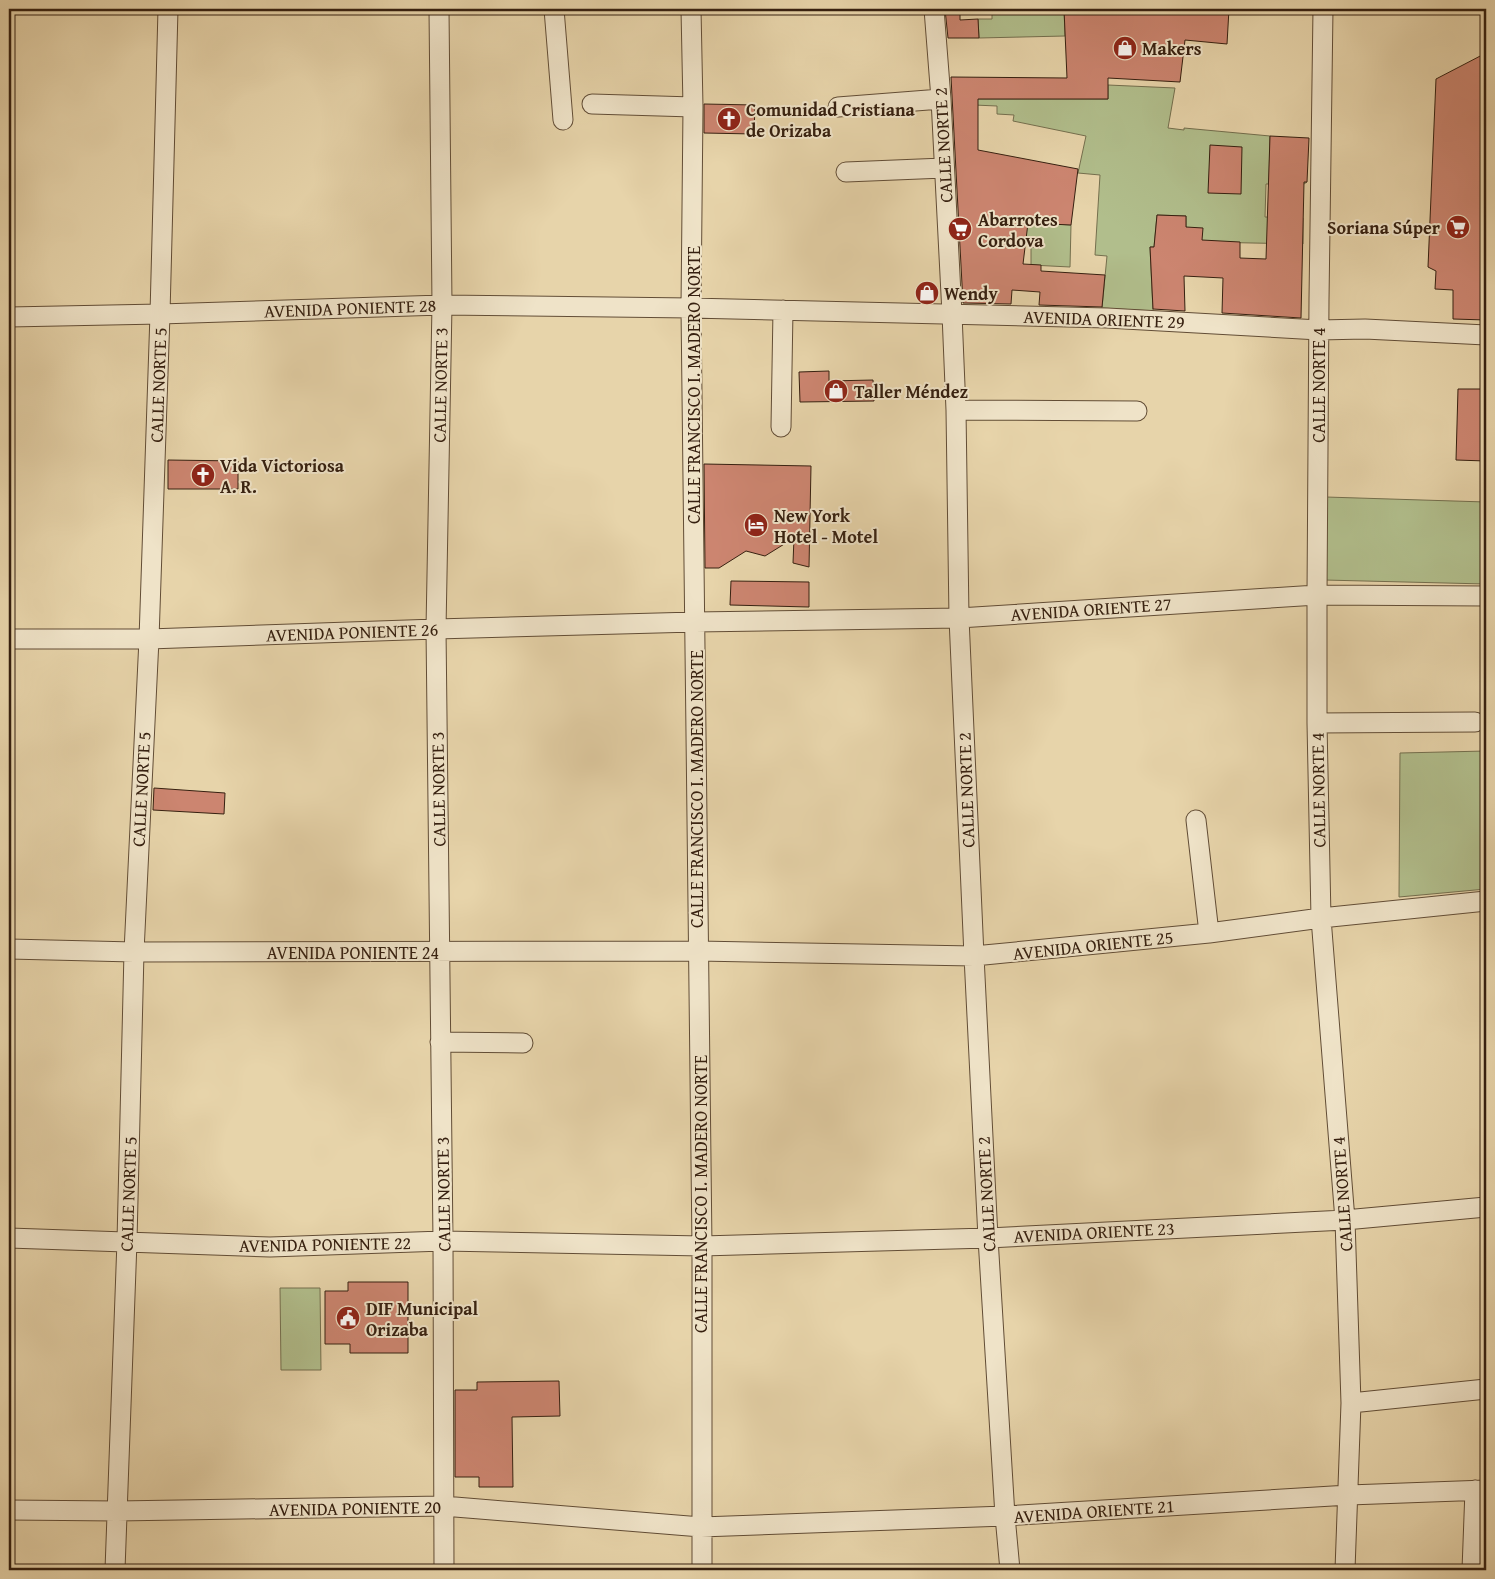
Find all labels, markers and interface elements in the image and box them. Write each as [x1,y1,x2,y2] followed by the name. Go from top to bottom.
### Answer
[1112,35,1138,61] shop icon: Makers
[1142,35,1202,62] place label: Makers
[927,87,959,203] street label: CALLE NORTE 2
[746,96,916,144] place label: Comunidad Cristiana de Orizaba
[716,106,742,132] church icon: Comunidad Cristiana de Orizaba
[978,206,1058,254] place label: Abarrotes Cordova
[1327,214,1441,241] place label: Soriana Súper
[1445,214,1471,240] supermarket icon: Soriana Súper
[947,216,973,242] supermarket icon: Abarrotes Cordova
[680,246,707,524] street label: CALLE FRANCISCO I. MADERO NORTE
[914,280,940,306] shop icon: Wendy
[944,280,998,307] place label: Wendy
[263,292,437,324] street label: AVENIDA PONIENTE 28
[1023,303,1185,335] street label: AVENIDA ORIENTE 29
[142,327,174,443] street label: CALLE NORTE 5
[425,327,455,443] street label: CALLE NORTE 3
[1305,327,1332,443] street label: CALLE NORTE 4
[823,378,849,404] shop icon: Taller Méndez
[854,378,969,405] place label: Taller Méndez
[220,452,345,500] place label: Vida Victoriosa A. R.
[190,462,216,488] church icon: Vida Victoriosa A. R.
[774,502,878,550] place label: New York Hotel - Motel
[743,512,769,538] hotel icon: New York Hotel - Motel
[1010,590,1172,628] street label: AVENIDA ORIENTE 27
[265,616,439,648] street label: AVENIDA PONIENTE 26
[683,650,710,928] street label: CALLE FRANCISCO I. MADERO NORTE
[125,731,157,847] street label: CALLE NORTE 5
[423,731,453,847] street label: CALLE NORTE 3
[950,732,982,848] street label: CALLE NORTE 2
[1303,732,1333,848] street label: CALLE NORTE 4
[1011,923,1175,967] street label: AVENIDA ORIENTE 25
[267,939,439,966] street label: AVENIDA PONIENTE 24
[687,1055,714,1333] street label: CALLE FRANCISCO I. MADERO NORTE
[112,1136,144,1252] street label: CALLE NORTE 5
[428,1136,458,1252] street label: CALLE NORTE 3
[970,1136,1002,1252] street label: CALLE NORTE 2
[1325,1136,1359,1252] street label: CALLE NORTE 4
[1013,1214,1175,1250] street label: AVENIDA ORIENTE 23
[239,1229,411,1259] street label: AVENIDA PONIENTE 22
[366,1295,478,1343] place label: DIF Municipal Orizaba
[335,1305,361,1331] public building icon: DIF Municipal Orizaba
[1013,1492,1175,1530] street label: AVENIDA ORIENTE 21
[269,1493,442,1523] street label: AVENIDA PONIENTE 20

